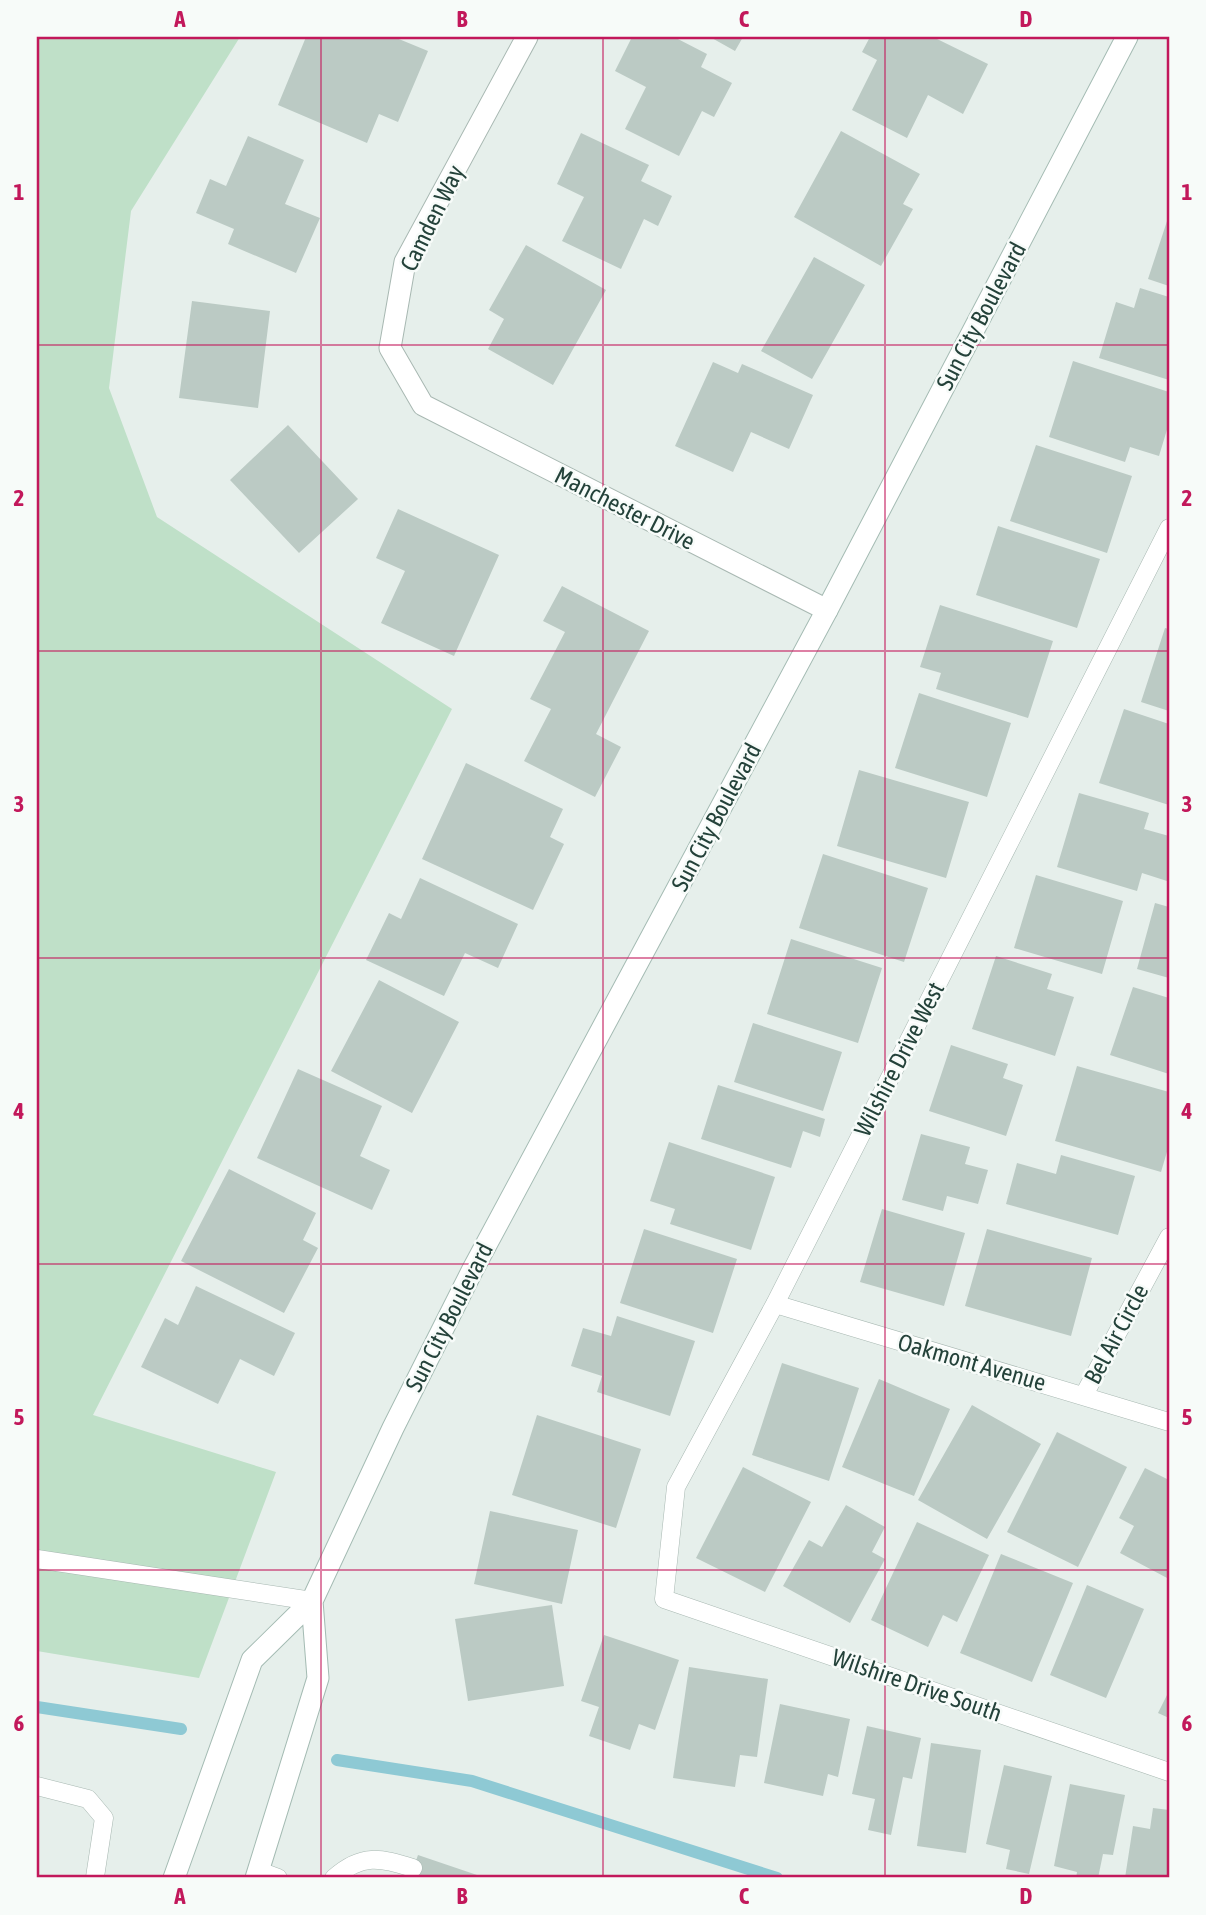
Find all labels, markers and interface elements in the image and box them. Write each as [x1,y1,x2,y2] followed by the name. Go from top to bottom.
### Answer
[173,6,186,32] text: A
[457,6,468,32] text: B
[739,6,750,32] text: C
[1020,6,1033,32] text: D
[395,161,469,275] street label: Camden Way
[14,179,25,205] text: 1
[1182,179,1193,205] text: 1
[931,238,1031,394] street label: Sun City Boulevard
[551,461,699,555] street label: Manchester Drive
[14,485,24,511] text: 2
[1182,485,1192,511] text: 2
[666,739,766,895] street label: Sun City Boulevard
[14,791,24,817] text: 3
[1182,791,1192,817] text: 3
[849,978,949,1140] street label: Wilshire Drive West
[13,1098,25,1124] text: 4
[1181,1098,1193,1124] text: 4
[400,1238,498,1396] street label: Sun City Boulevard
[1079,1280,1153,1388] street label: Bel Air Circle
[895,1328,1049,1396] street label: Oakmont Avenue
[14,1404,25,1430] text: 5
[1182,1404,1193,1430] text: 5
[829,1643,1005,1727] street label: Wilshire Drive South
[14,1710,25,1736] text: 6
[1182,1710,1193,1736] text: 6
[173,1883,186,1909] text: A
[457,1883,468,1909] text: B
[739,1883,750,1909] text: C
[1020,1883,1033,1909] text: D

